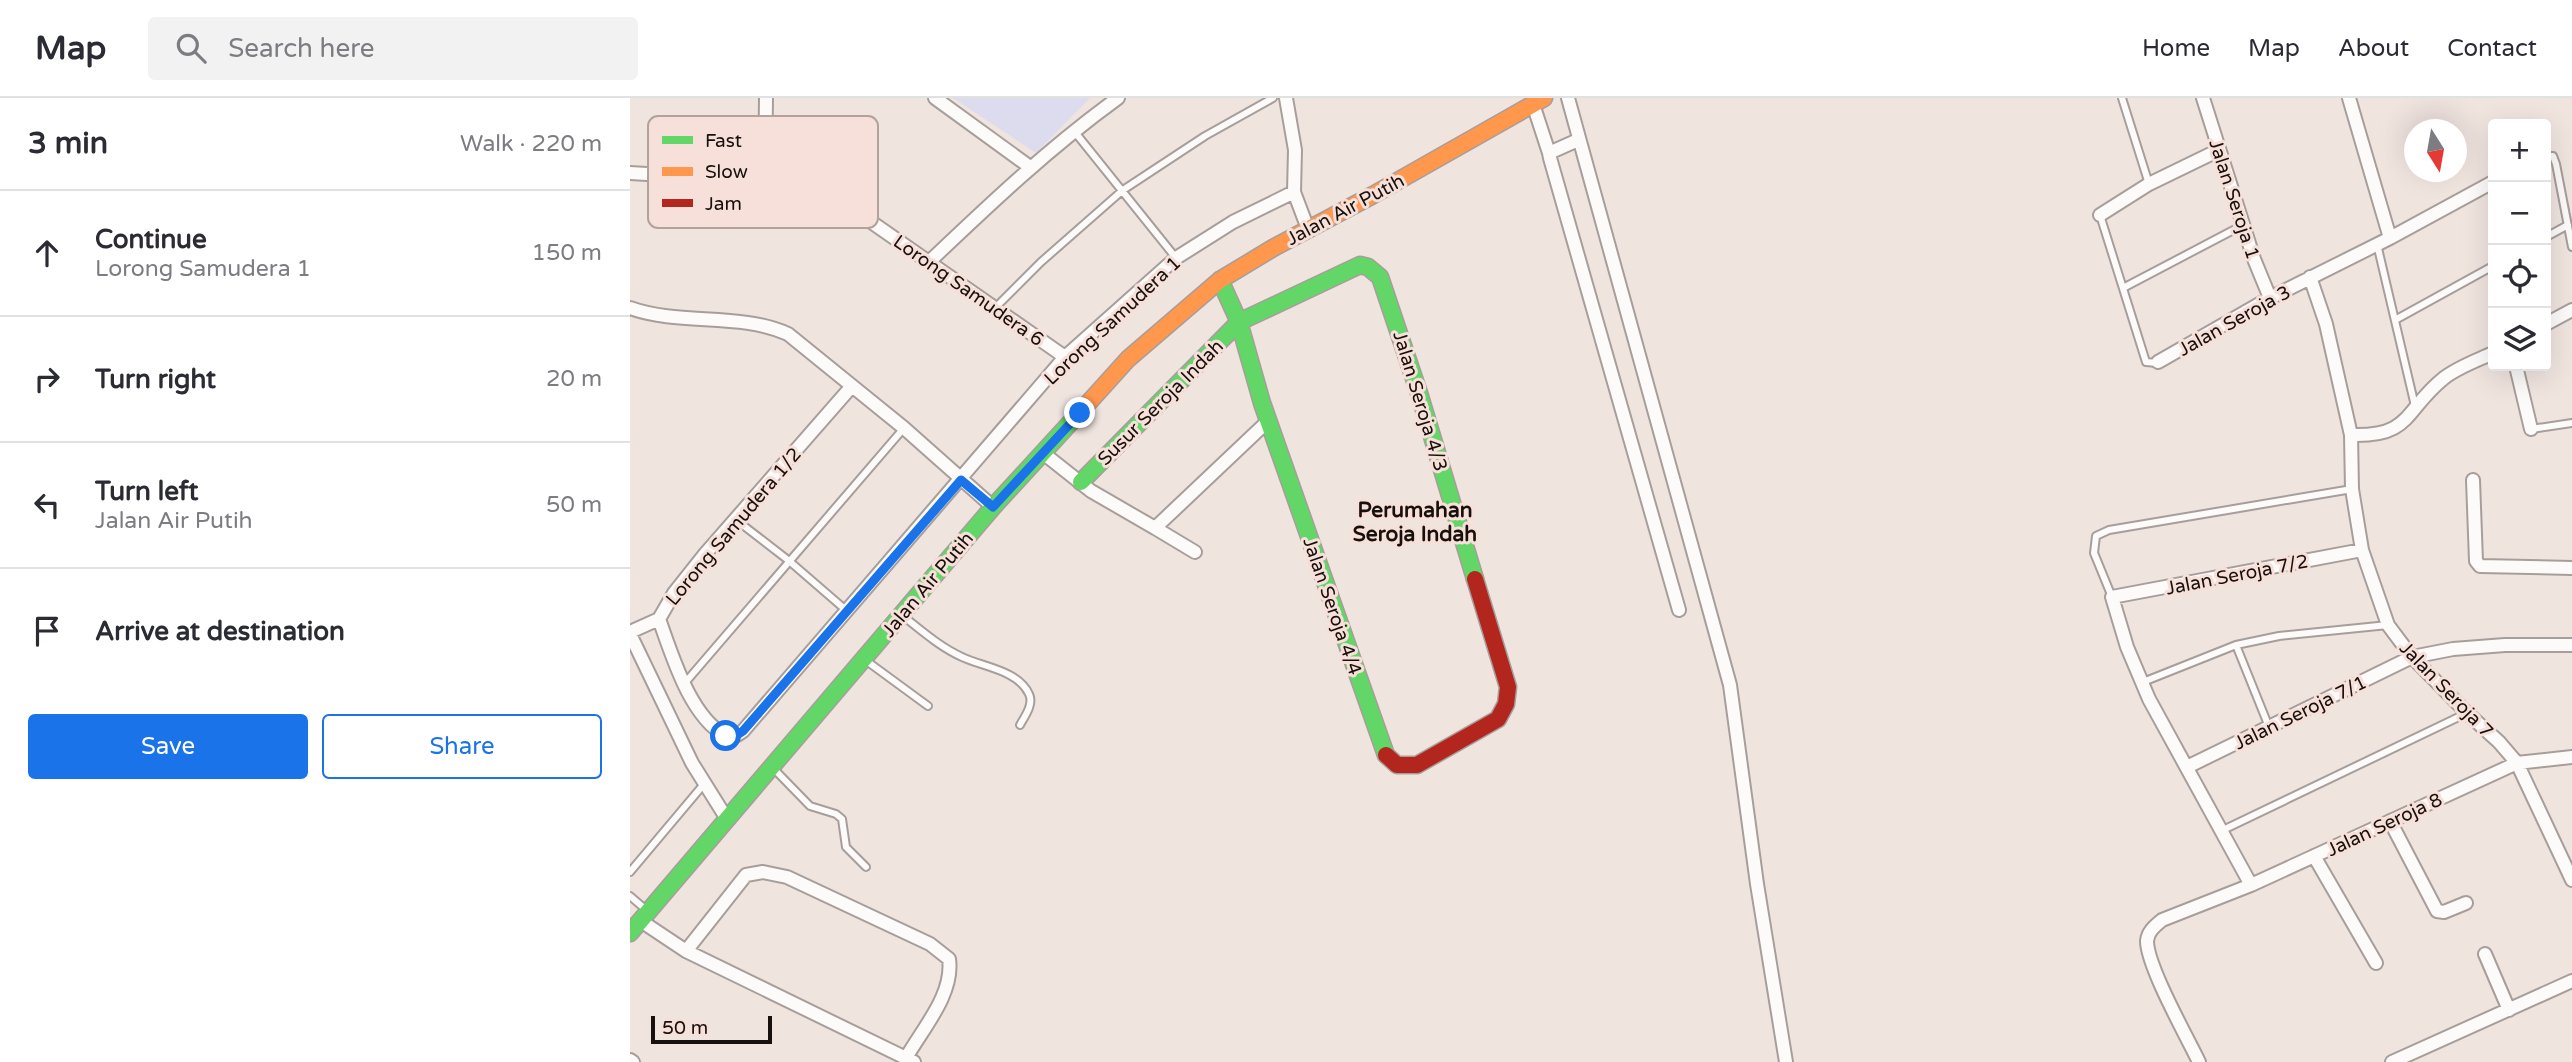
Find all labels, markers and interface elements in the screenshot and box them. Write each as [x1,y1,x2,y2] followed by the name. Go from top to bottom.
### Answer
[148,17,638,80] search box
[35,29,106,68] text: Map
[172,29,210,67] icon: search
[228,33,374,64] text: Search here
[2142,34,2210,63] text: Home
[2248,34,2300,63] text: Map
[2338,34,2409,63] text: About
[2447,34,2537,63] text: Contact
[648,116,878,228] legend
[2404,119,2467,182] north arrow
[2488,119,2551,371] map controls
[2488,119,2551,182] button: +
[28,125,108,162] text: 3 min
[460,130,602,158] text: Walk · 220 m
[705,130,742,152] text: Fast
[2204,137,2264,262] street label: Jalan Seroja 1
[705,161,748,183] text: Slow
[1283,170,1408,250] street label: Jalan Air Putih
[2488,182,2551,245] button: −
[705,193,742,215] text: Jam
[95,224,207,255] text: Continue
[889,231,1048,351] street label: Lorong Samudera 6
[28,234,66,272] icon: ahead
[532,239,602,267] text: 150 m
[2488,245,2551,308] button: locate
[1040,252,1185,390] street label: Lorong Samudera 1
[95,255,311,283] text: Lorong Samudera 1
[2175,281,2294,361] street label: Jalan Seroja 3
[2488,308,2551,371] button: layers
[1388,329,1452,474] street label: Jalan Seroja 4/3
[1093,335,1228,470] street label: Susur Seroja Indah
[28,360,66,398] icon: right
[95,364,216,395] text: Turn right
[546,365,602,393] text: 20 m
[1064,397,1095,428] route end
[661,443,806,610] street label: Lorong Samudera 1/2
[95,476,198,507] text: Turn left
[28,486,66,524] icon: left
[546,491,602,519] text: 50 m
[1353,498,1477,547] district label: Perumahan Seroja Indah
[95,507,253,535] text: Jalan Air Putih
[877,528,978,642] street label: Jalan Air Putih
[1298,535,1366,678] street label: Jalan Seroja 4/4
[2164,550,2310,600] street label: Jalan Seroja 7/2
[28,612,66,650] icon: arrive
[95,616,345,647] text: Arrive at destination
[2395,637,2498,742] street label: Jalan Seroja 7
[2231,671,2370,754] street label: Jalan Seroja 7/1
[28,714,308,779] button: Save
[322,714,602,779] button: Share
[710,720,741,751] route start
[2323,789,2446,861] street label: Jalan Seroja 8
[651,1013,772,1045] scale bar
[662,1017,708,1039] text: 50 m

